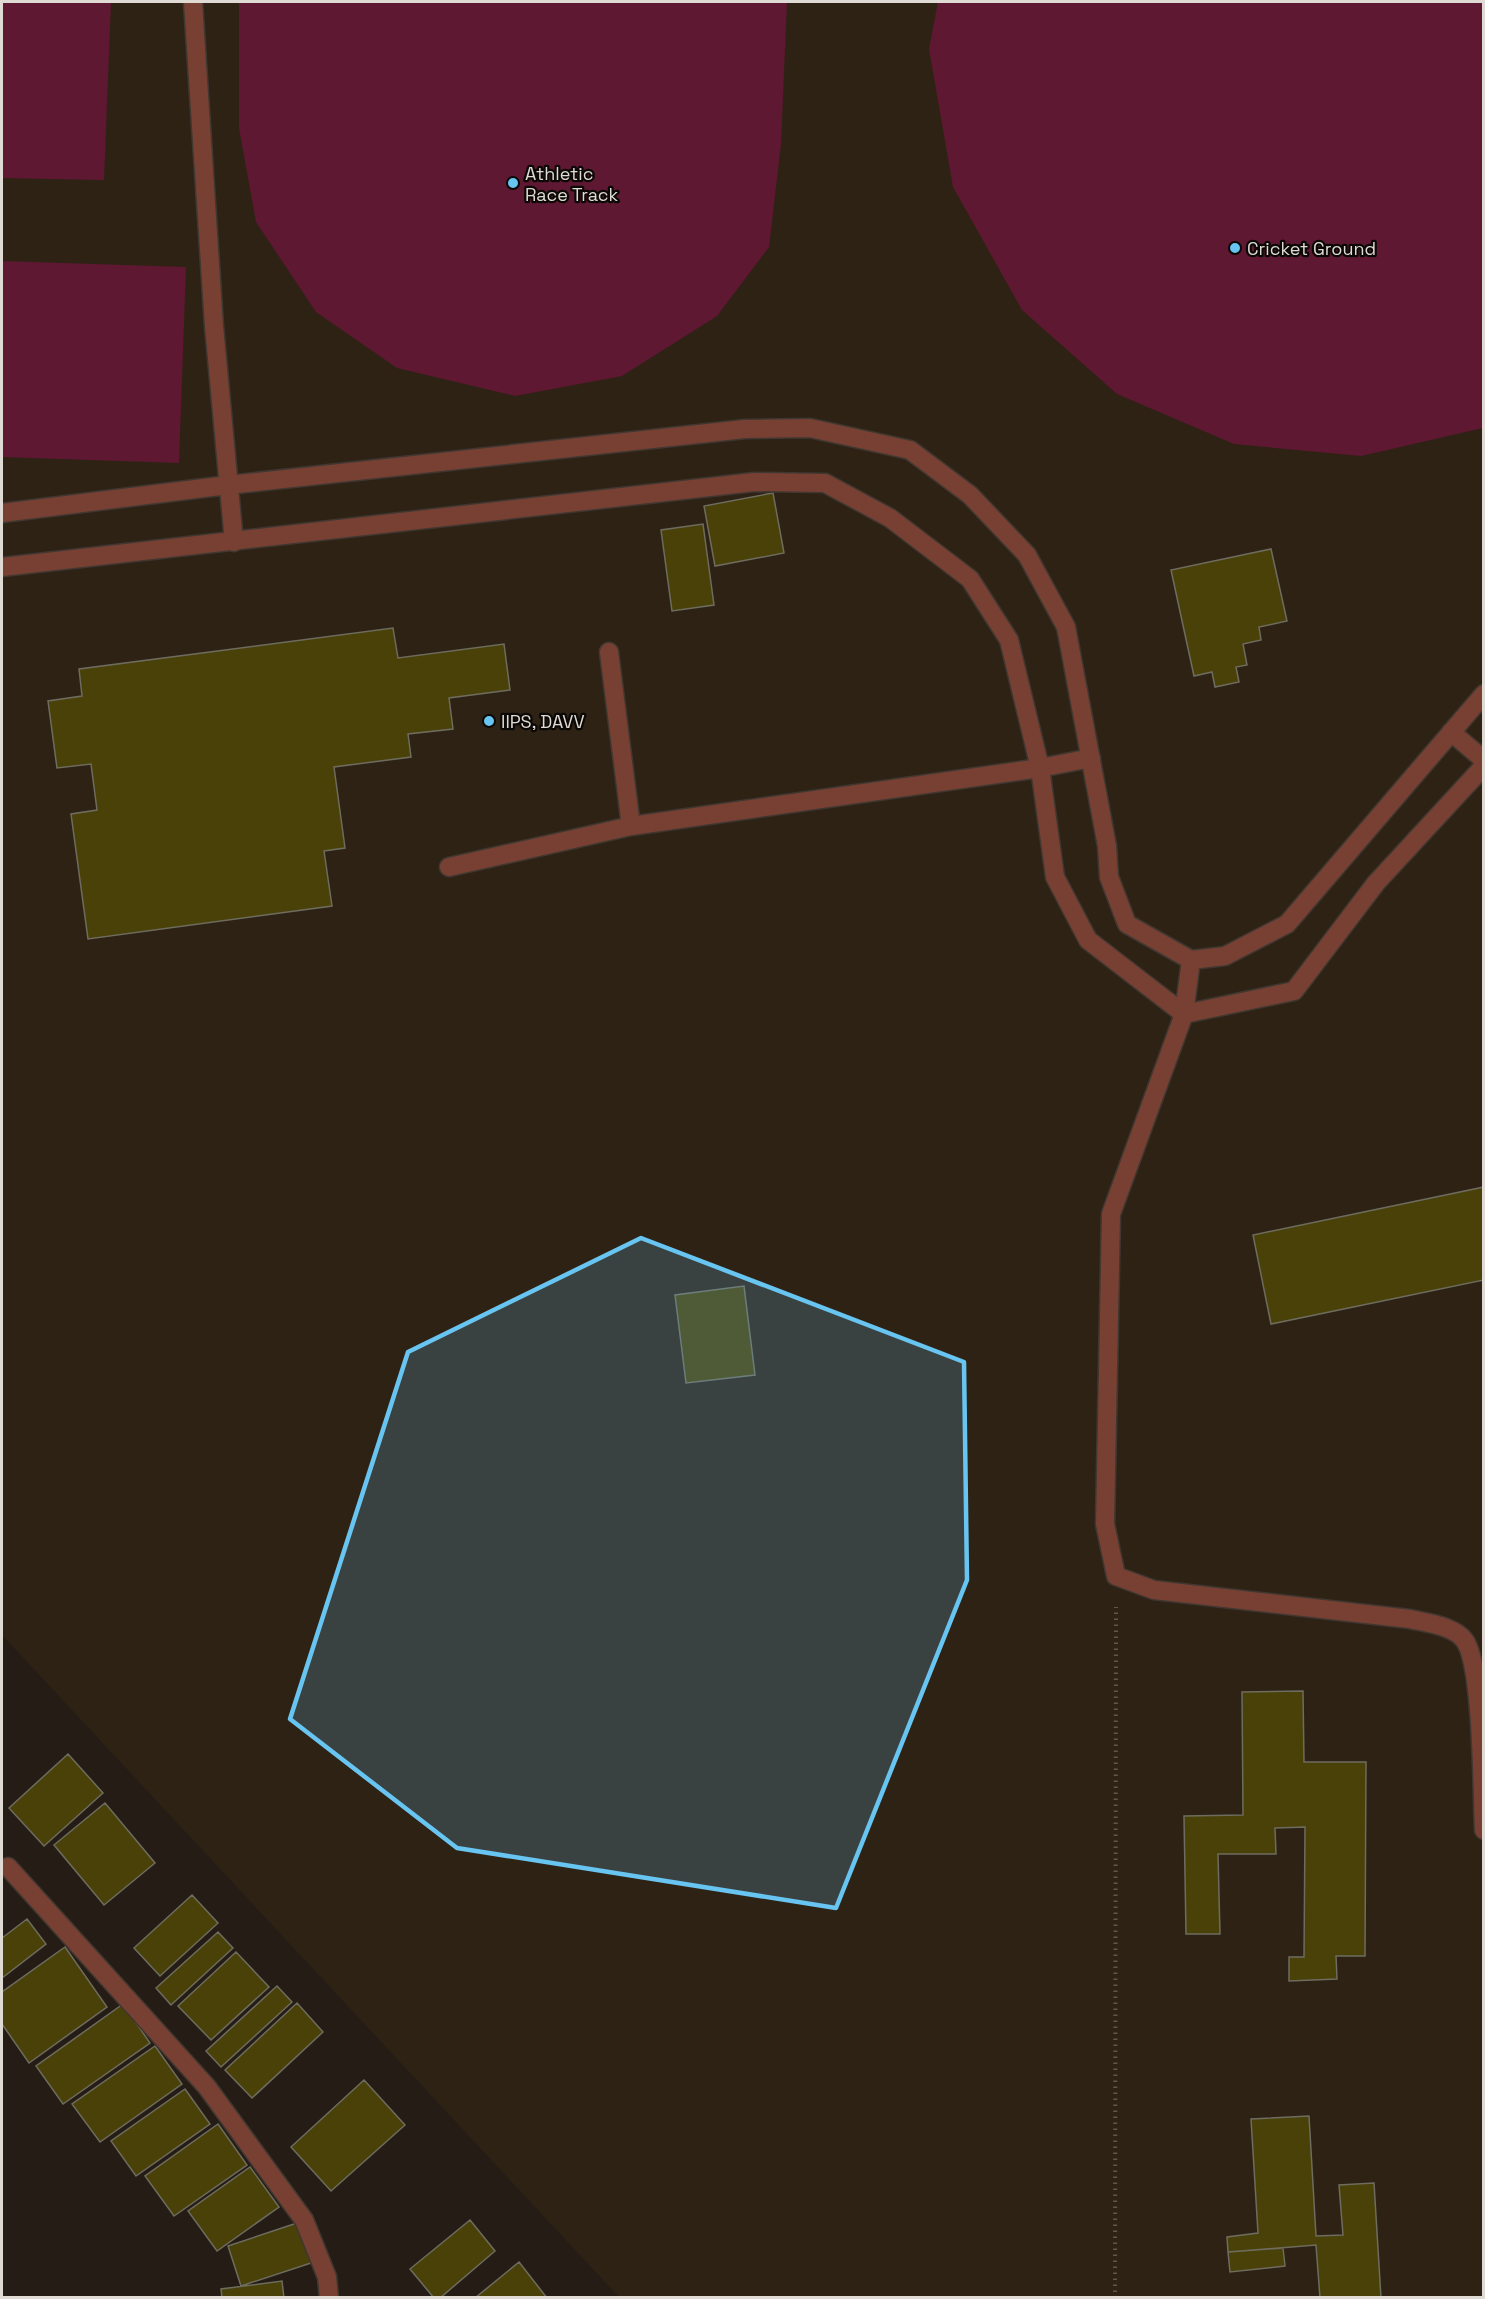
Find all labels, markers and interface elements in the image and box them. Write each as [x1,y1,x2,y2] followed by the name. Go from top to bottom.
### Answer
[525,162,619,206] place label: Athletic Race Track
[506,176,520,190] marker: Athletic Race Track
[1247,237,1376,260] place label: Cricket Ground
[1228,241,1242,255] marker: Cricket Ground
[501,710,585,733] place label: IIPS, DAVV
[482,714,496,728] marker: IIPS, DAVV

